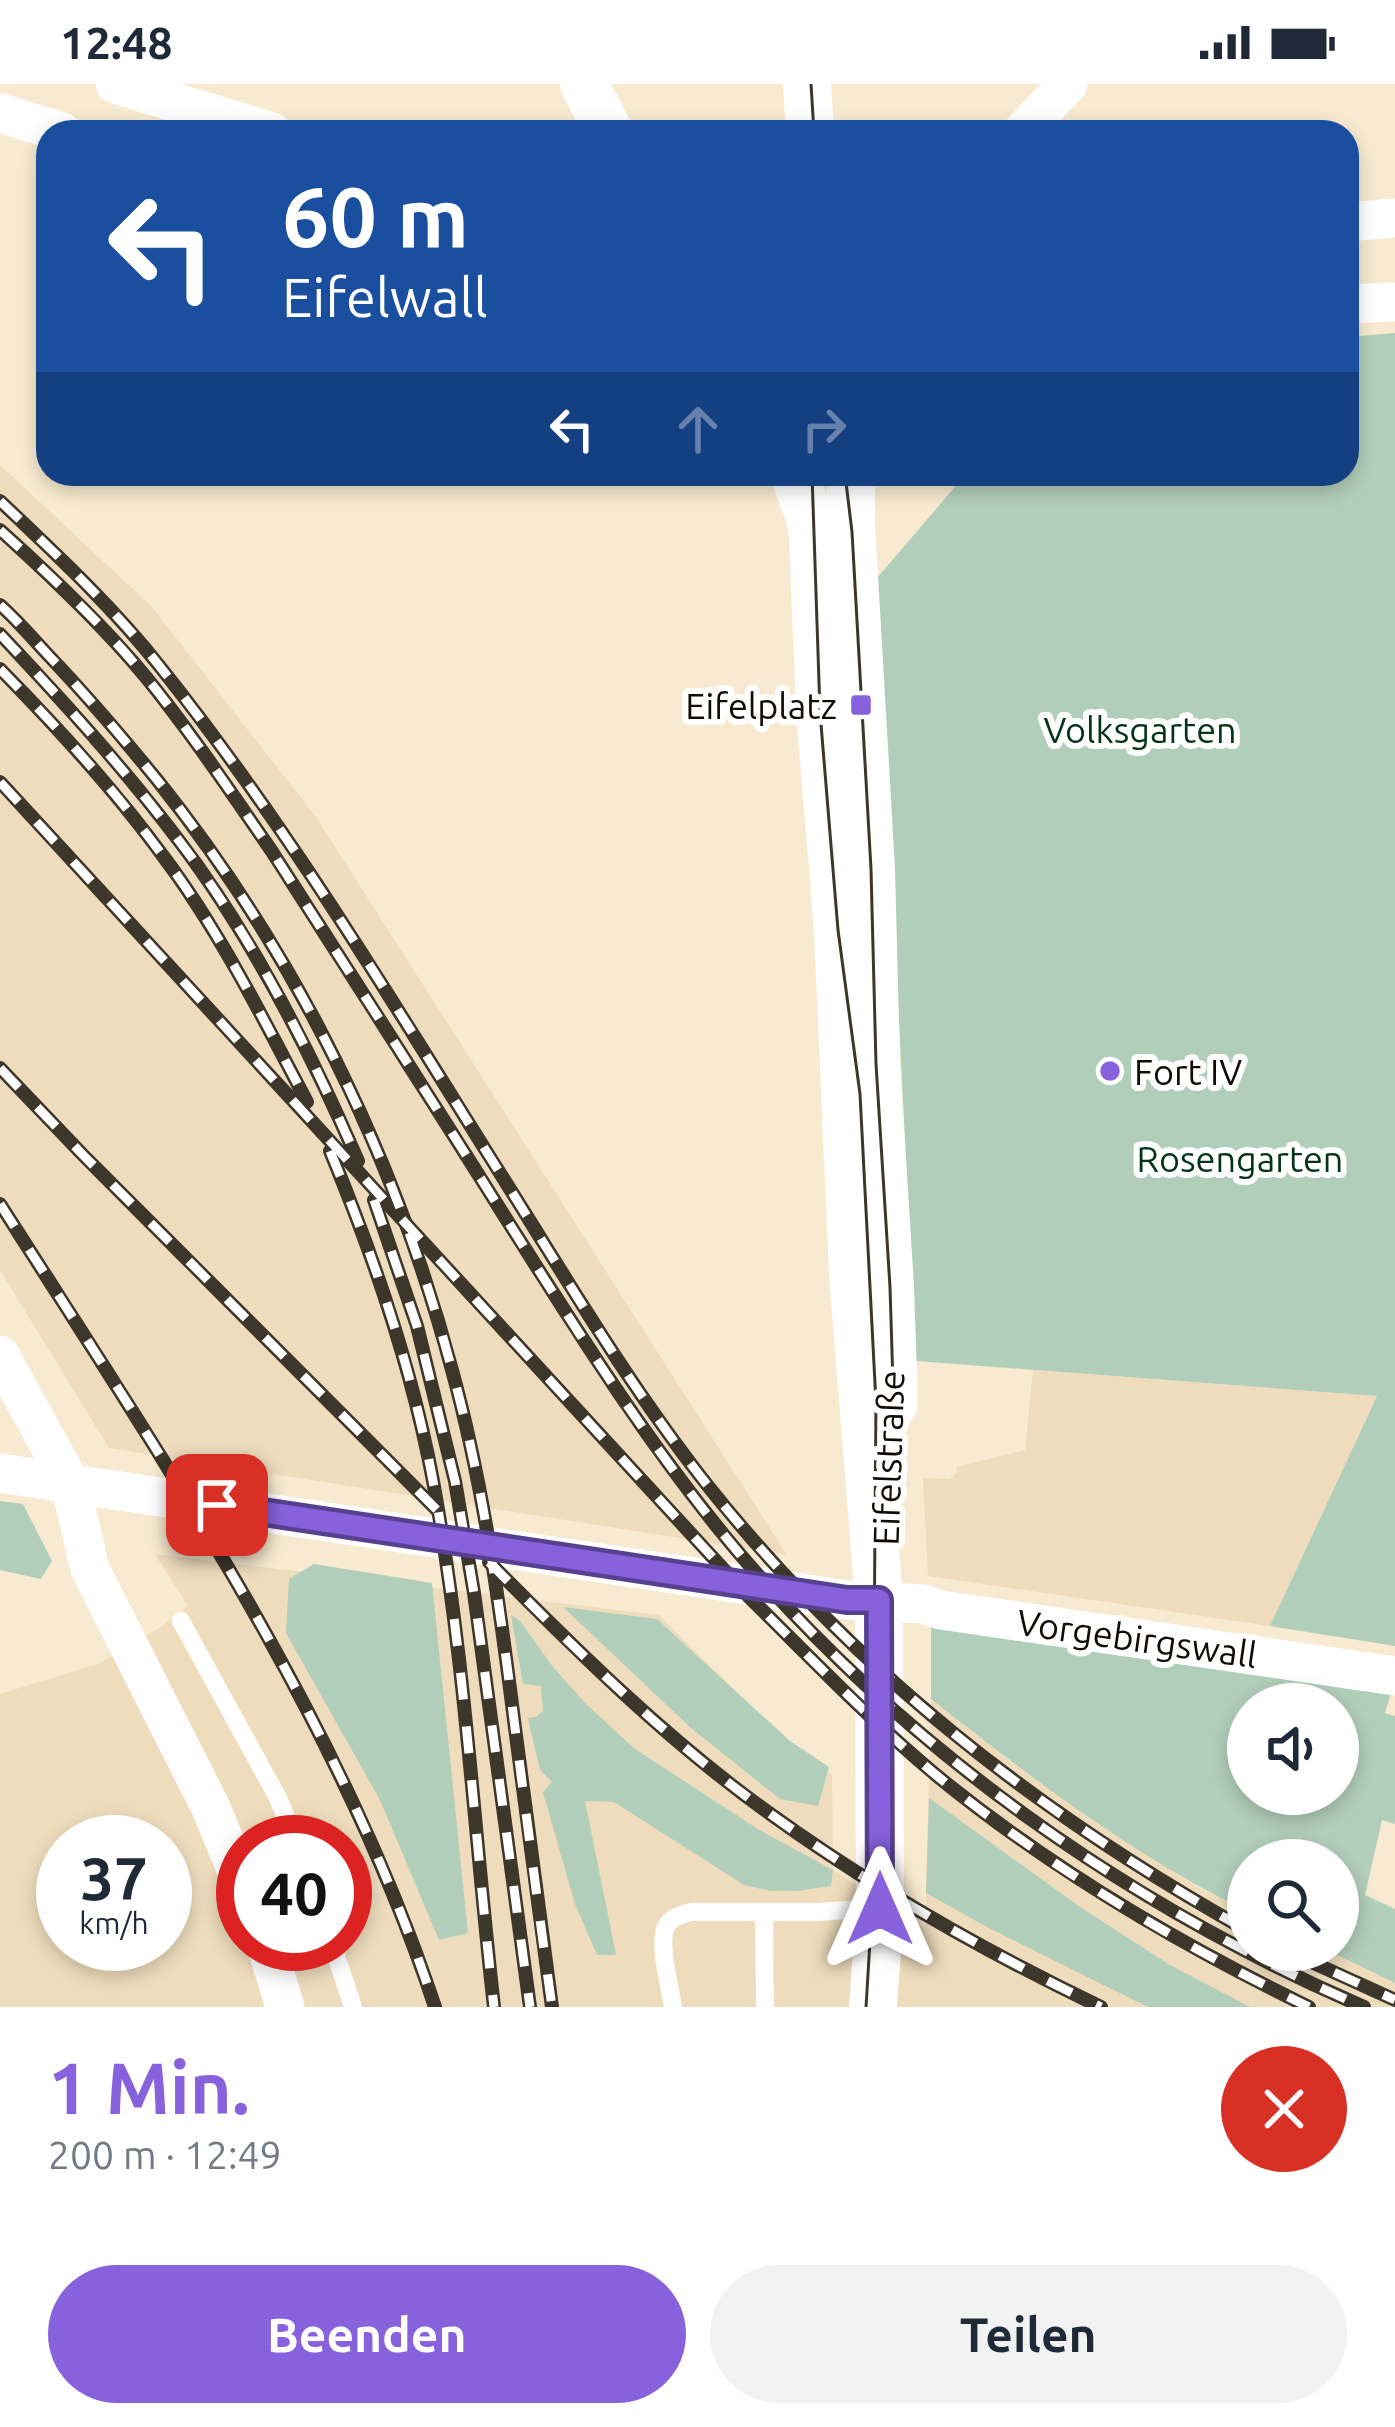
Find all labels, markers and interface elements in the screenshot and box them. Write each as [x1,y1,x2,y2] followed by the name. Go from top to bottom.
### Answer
[60,17,173,68] text: 12:48
[84,168,240,324] icon: left
[282,169,469,263] text: 60 m
[282,267,488,327] text: Eifelwall
[539,396,605,462] icon: left
[665,396,731,462] icon: ahead
[791,396,857,462] icon: right
[685,685,837,726] place label: Eifelplatz
[848,692,874,718] marker: Eifelplatz
[1043,709,1237,750] park label: Volksgarten
[1134,1051,1242,1092] place label: Fort IV
[1097,1058,1123,1084] marker: Fort IV
[1137,1138,1343,1179] park label: Rosengarten
[864,1370,912,1546] street label: Eifelstraße
[166,1454,268,1556] pin
[184,1472,250,1538] icon: arrive
[1014,1601,1260,1675] street label: Vorgebirgswall
[1227,1683,1359,1971] map controls
[1227,1683,1359,1815] button: sound
[216,1815,372,1971] speed limit sign: 40
[1227,1839,1359,1971] button: search
[80,1844,148,1911] text: 37
[817,1846,943,1972] position arrow
[79,1906,149,1940] text: km/h
[1221,2046,1347,2172] button: close
[48,2047,250,2128] text: 1 Min.
[48,2133,282,2176] text: 200 m · 12:49
[48,2265,686,2403] button: Beenden
[710,2265,1347,2403] button: Teilen

